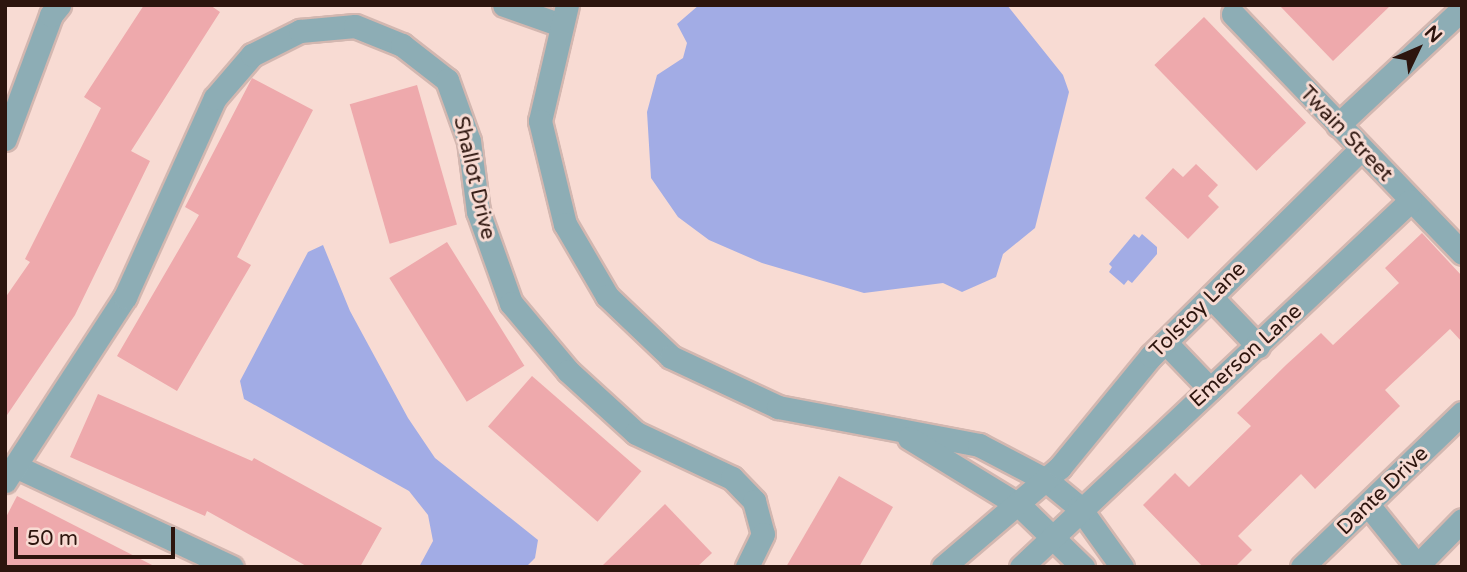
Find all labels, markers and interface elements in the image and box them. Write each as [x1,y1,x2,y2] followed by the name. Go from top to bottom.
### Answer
[1383,14,1453,84] north arrow
[1420,21,1446,48] text: N
[1294,81,1398,187] street label: Twain Street
[448,114,500,242] street label: Shallot Drive
[1145,257,1251,363] street label: Tolstoy Lane
[1185,299,1307,413] street label: Emerson Lane
[1332,441,1434,541] street label: Dante Drive
[18,512,178,556] scale bar
[27,526,78,551] text: 50 m

